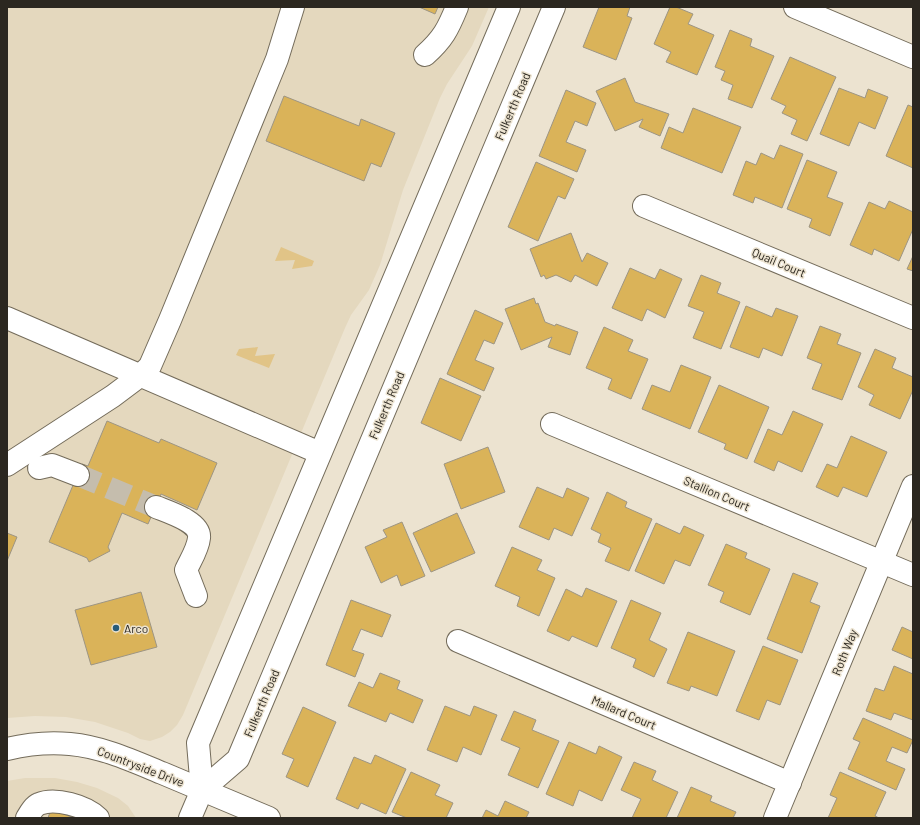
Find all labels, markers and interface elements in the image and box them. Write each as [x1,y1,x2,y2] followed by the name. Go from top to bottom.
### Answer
[491,70,533,142] street label: Fulkerth Road
[750,244,808,280] street label: Quail Court
[365,369,407,441] street label: Fulkerth Road
[682,473,752,513] street label: Stallion Court
[124,621,148,635] place label: Arco
[111,623,121,633] marker: Arco
[828,626,860,677] street label: Roth Way
[240,667,282,739] street label: Fulkerth Road
[590,692,658,732] street label: Mallard Court
[96,743,186,789] street label: Countryside Drive

